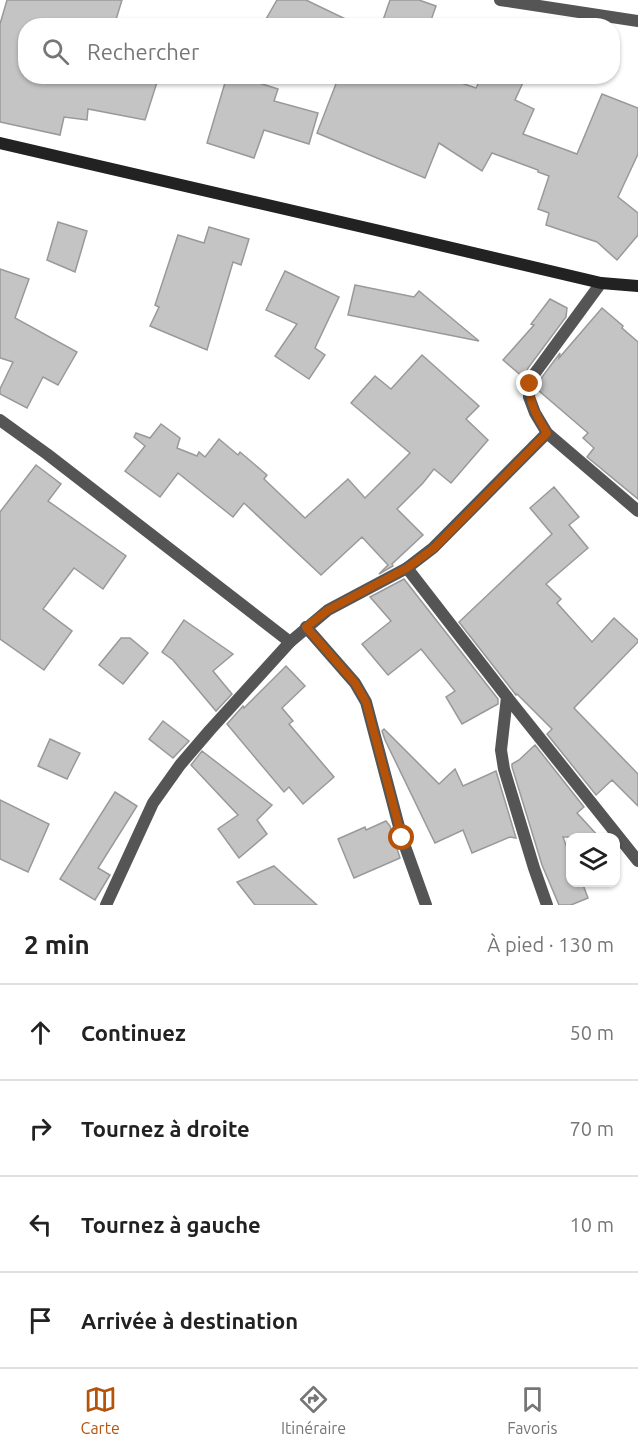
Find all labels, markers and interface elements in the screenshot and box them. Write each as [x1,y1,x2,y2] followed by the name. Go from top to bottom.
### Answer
[18,18,620,84] search box
[39,35,72,68] icon: search
[87,39,199,64] text: Rechercher
[516,370,542,396] route end
[388,824,414,850] route start
[566,833,620,887] map controls
[566,833,620,887] button: layers
[24,930,90,959] text: 2 min
[487,933,614,956] text: À pied · 130 m
[24,1016,57,1049] icon: ahead
[81,1020,186,1045] text: Continuez
[570,1021,614,1044] text: 50 m
[24,1112,57,1145] icon: right
[81,1116,250,1141] text: Tournez à droite
[570,1117,614,1140] text: 70 m
[24,1208,57,1241] icon: left
[81,1212,261,1237] text: Tournez à gauche
[570,1213,614,1236] text: 10 m
[24,1304,57,1337] icon: arrive
[81,1308,298,1333] text: Arrivée à destination
[81,1383,120,1437] tab: Carte
[281,1383,346,1437] tab: Itinéraire
[507,1383,557,1437] tab: Favoris

